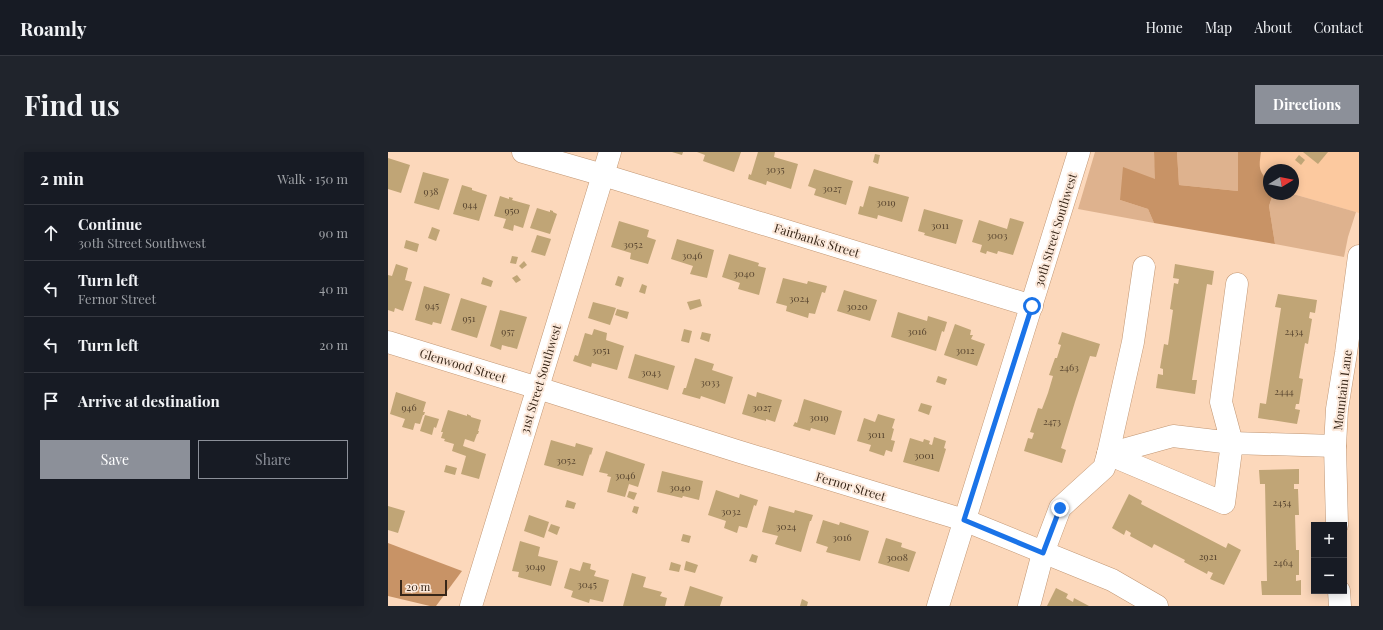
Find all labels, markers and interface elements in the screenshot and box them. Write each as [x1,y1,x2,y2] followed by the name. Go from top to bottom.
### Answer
[20,15,87,41] text: Roamly
[1145,18,1183,37] text: Home
[1205,18,1232,37] text: Map
[1254,18,1292,37] text: About
[1314,18,1363,37] text: Contact
[1255,85,1359,124] button: Directions
[24,86,120,123] text: Find us
[765,162,785,176] house number: 3035
[1263,164,1299,200] north arrow
[40,167,84,189] text: 2 min
[277,170,348,187] text: Walk · 150 m
[1030,171,1080,289] street label: 30th Street Southwest
[822,181,842,195] house number: 3027
[424,184,438,198] house number: 938
[876,195,896,209] house number: 3019
[463,197,478,211] house number: 944
[504,203,520,217] house number: 950
[78,214,142,234] text: Continue
[931,218,949,232] house number: 3011
[772,219,862,261] street label: Fairbanks Street
[40,222,62,244] icon: ahead
[319,224,348,241] text: 90 m
[986,228,1008,242] house number: 3003
[78,234,206,251] text: 30th Street Southwest
[623,237,643,251] house number: 3052
[682,248,702,262] house number: 3046
[733,266,755,280] house number: 3040
[78,270,139,290] text: Turn left
[40,278,62,300] icon: left
[319,280,348,297] text: 40 m
[78,290,156,307] text: Fernor Street
[789,291,809,305] house number: 3024
[1023,297,1041,315] route start
[425,298,439,312] house number: 945
[846,299,868,313] house number: 3020
[463,311,476,325] house number: 951
[516,322,564,436] street label: 31st Street Southwest
[501,324,515,338] house number: 957
[907,324,927,338] house number: 3016
[1285,324,1304,338] house number: 2434
[40,334,62,356] icon: left
[78,335,139,355] text: Turn left
[319,336,348,353] text: 20 m
[592,343,610,357] house number: 3051
[956,343,975,357] house number: 3012
[418,344,509,386] street label: Glenwood Street
[1329,349,1355,431] street label: Mountain Lane
[1059,360,1079,374] house number: 2463
[641,365,661,379] house number: 3043
[700,375,720,389] house number: 3033
[1274,384,1294,398] house number: 2444
[40,390,62,412] icon: arrive
[78,391,220,411] text: Arrive at destination
[401,400,417,414] house number: 946
[752,400,772,414] house number: 3027
[809,410,829,424] house number: 3019
[1043,414,1062,428] house number: 2473
[867,427,885,441] house number: 3011
[40,440,190,479] button: Save
[198,440,348,479] button: Share
[914,448,934,462] house number: 3001
[556,453,576,467] house number: 3052
[615,468,635,482] house number: 3046
[814,468,888,504] street label: Fernor Street
[669,480,691,494] house number: 3040
[1273,495,1291,509] house number: 2454
[1051,499,1069,517] route end
[721,504,741,518] house number: 3032
[776,519,796,533] house number: 3024
[1311,522,1347,594] map controls
[1311,522,1347,558] button: +
[832,530,852,544] house number: 3016
[1199,549,1217,563] house number: 2921
[886,550,908,564] house number: 3008
[1273,555,1293,569] house number: 2464
[1311,558,1347,594] button: −
[525,559,545,573] house number: 3049
[577,577,597,591] house number: 3045
[400,578,447,597] scale bar
[406,579,430,594] text: 20 m

